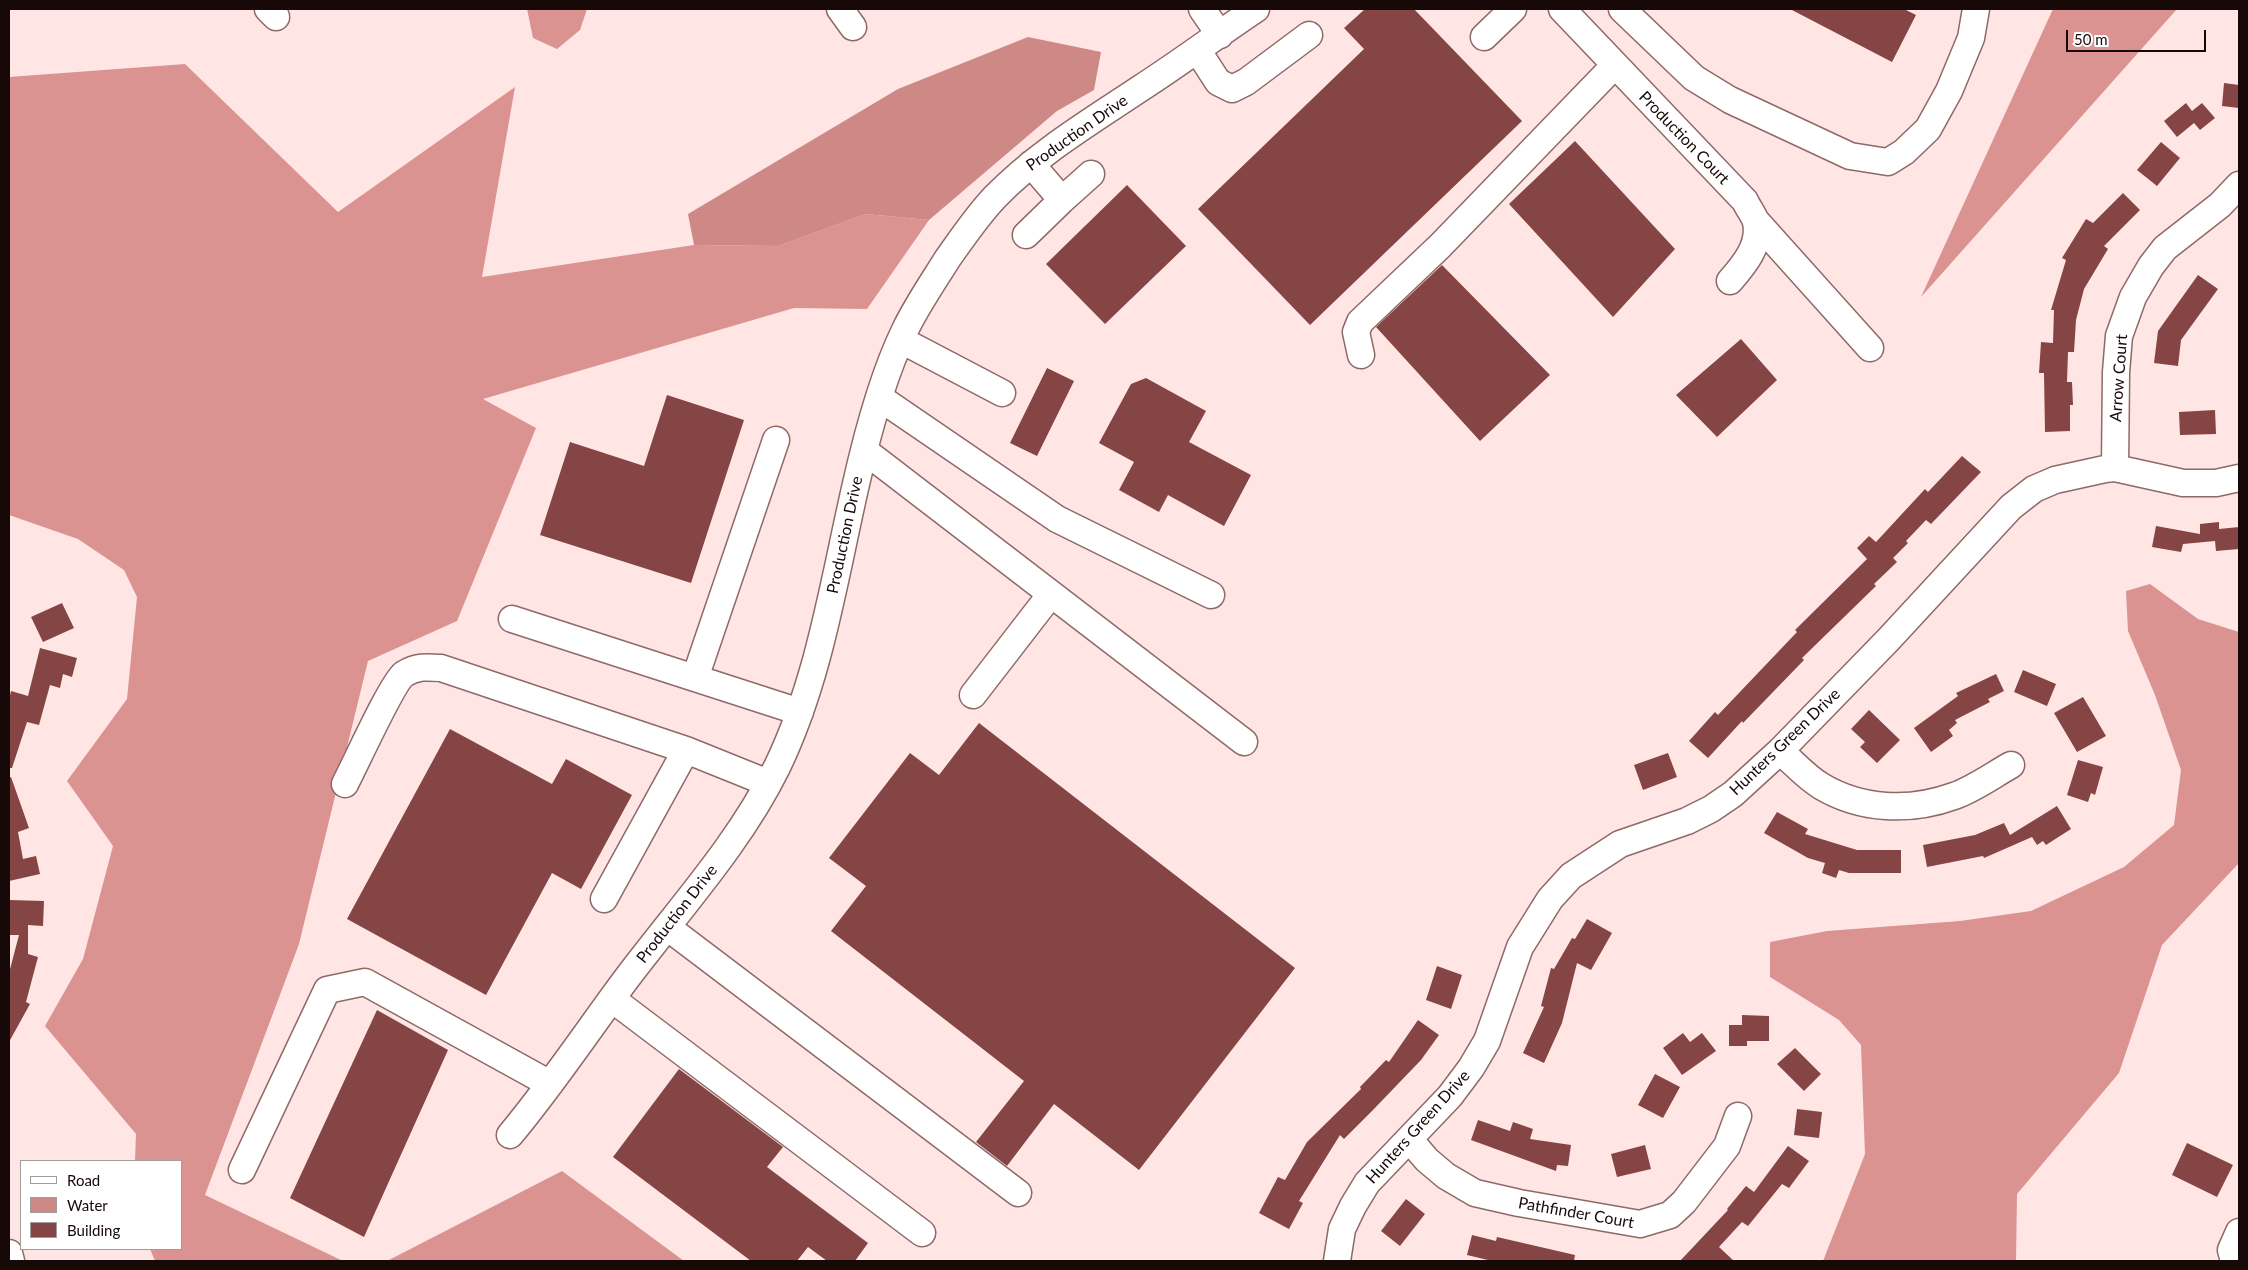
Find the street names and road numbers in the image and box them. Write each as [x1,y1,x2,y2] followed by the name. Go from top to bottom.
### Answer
[1635,88,1733,188] street label: Production Court
[1022,91,1132,175] street label: Production Drive
[2106,334,2132,422] street label: Arrow Court
[823,474,867,596] street label: Production Drive
[1726,684,1844,800] street label: Hunters Green Drive
[633,861,721,967] street label: Production Drive
[1362,1066,1474,1188] street label: Hunters Green Drive
[1517,1193,1635,1233] street label: Pathfinder Court

